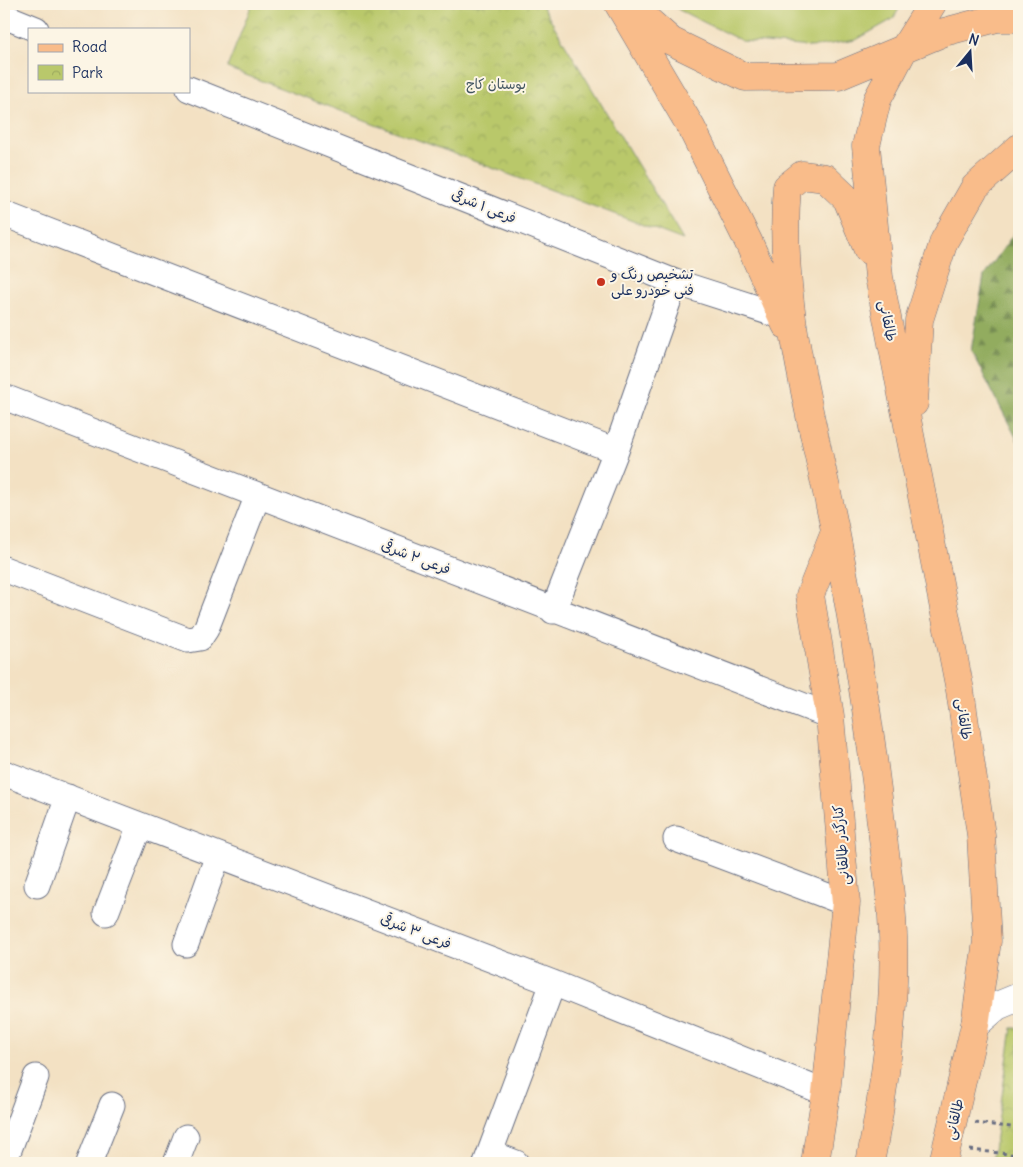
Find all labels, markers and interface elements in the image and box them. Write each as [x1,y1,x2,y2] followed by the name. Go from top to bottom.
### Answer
[28,28,190,92] legend
[946,28,996,78] north arrow
[967,30,981,50] text: N
[72,37,107,56] text: Road
[72,63,103,82] text: Park
[466,75,526,94] park label: بوستان کاج
[449,185,519,227] street label: فرعی ۱ شرقی
[610,265,694,299] place label: تشخیص رنگ و فنی خودرو علی
[595,276,607,288] marker: تشخیص رنگ و فنی خودرو علی
[875,299,901,343] street label: طالقانی
[379,536,453,578] street label: فرعی ۲ شرقی
[952,697,976,741] street label: طالقانی
[829,804,853,886] street label: کنارگذر طالقانی
[378,909,454,953] street label: فرعی ۳ شرقی
[941,1097,967,1141] street label: طالقانی

